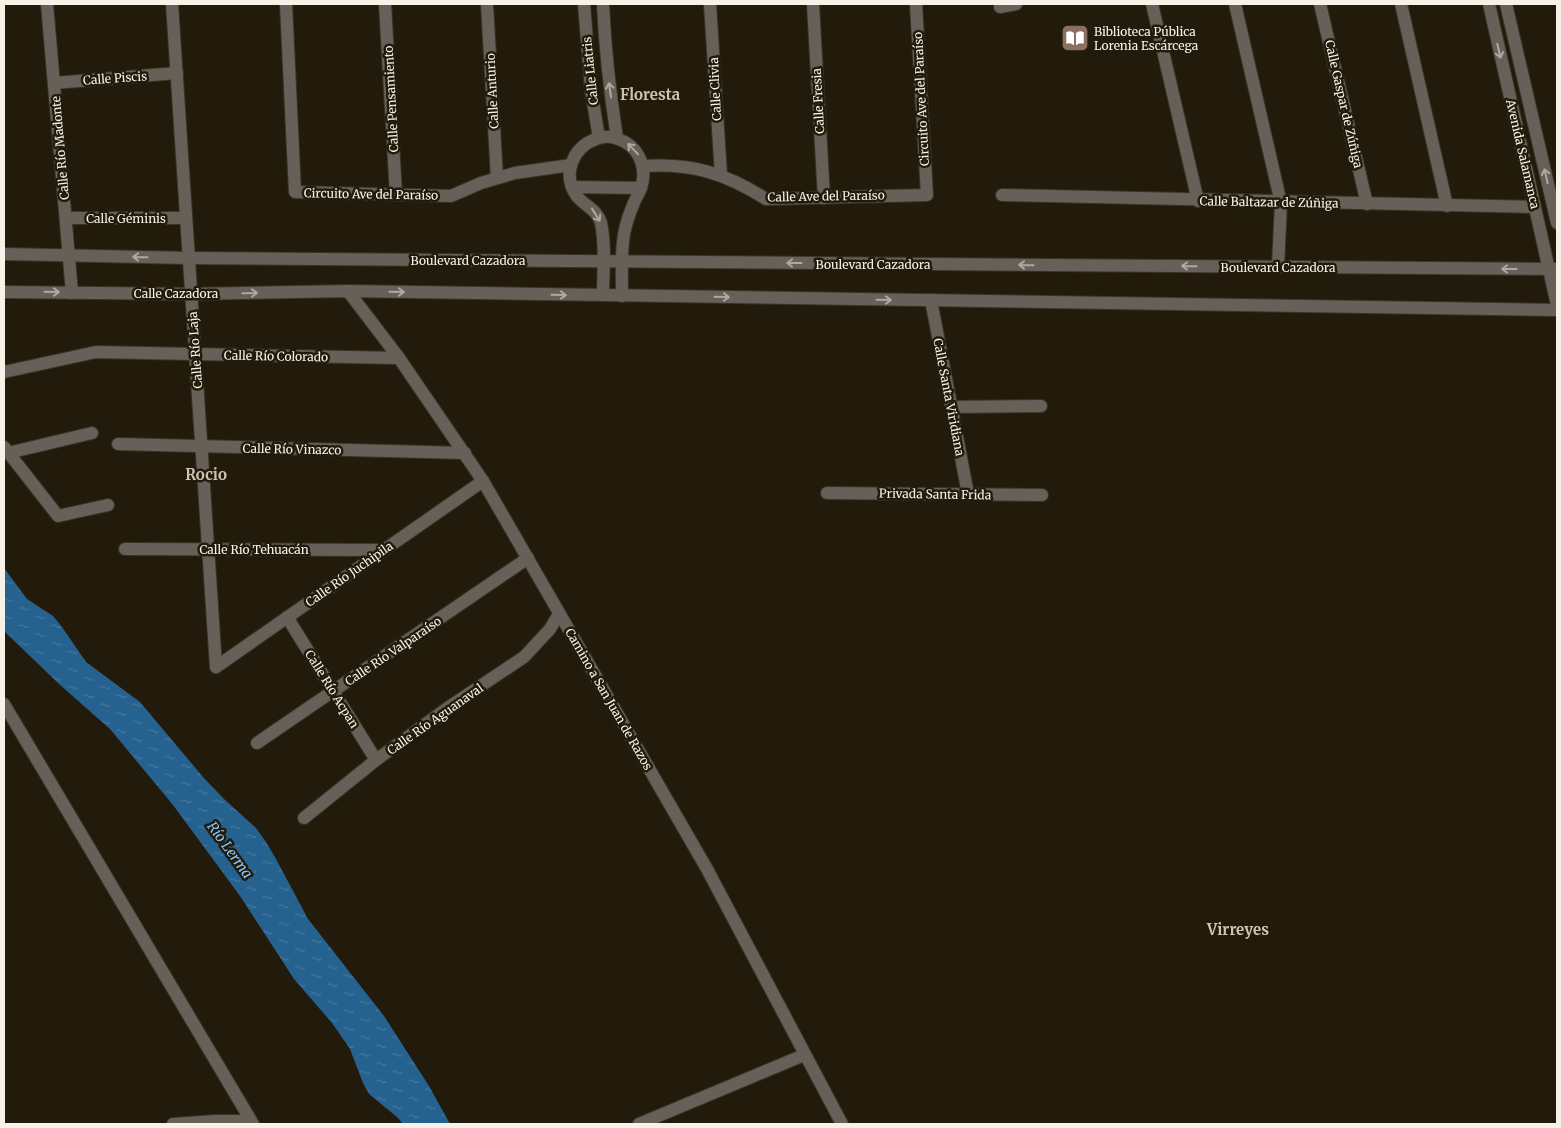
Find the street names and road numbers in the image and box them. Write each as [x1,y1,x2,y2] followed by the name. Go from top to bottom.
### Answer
[910,32,932,166] street label: Circuito Ave del Paraíso
[579,36,601,106] street label: Calle Liatris
[1322,39,1366,170] street label: Calle Gaspar de Zúñiga
[381,45,401,153] street label: Calle Pensamiento
[483,53,501,129] street label: Calle Anturio
[706,56,724,121] street label: Calle Clivia
[809,67,827,134] street label: Calle Fresia
[82,68,148,88] street label: Calle Piscis
[48,95,72,201] street label: Calle Río Madonte
[1503,97,1543,211] street label: Avenida Salamanca
[304,185,438,203] street label: Circuito Ave del Paraíso
[767,187,885,205] street label: Calle Ave del Paraíso
[1199,193,1339,211] street label: Calle Baltazar de Zúñiga
[86,211,166,226] street label: Calle Géminis
[411,253,526,268] street label: Boulevard Cazadora
[816,257,931,272] street label: Boulevard Cazadora
[1221,260,1336,275] street label: Boulevard Cazadora
[134,286,219,301] street label: Calle Cazadora
[185,310,205,389] street label: Calle Río Laja
[930,337,968,458] street label: Calle Santa Viridiana
[224,348,328,364] street label: Calle Río Colorado
[243,441,341,457] street label: Calle Río Vinazco
[879,486,992,502] street label: Privada Santa Frida
[302,538,396,610] street label: Calle Río Juchipila
[199,542,309,557] street label: Calle Río Tehuacán
[342,613,444,689] street label: Calle Río Valparaíso
[562,625,656,773] street label: Camino a San Juan de Razos
[302,647,362,731] street label: Calle Río Acpan
[384,680,486,758] street label: Calle Río Aguanaval

